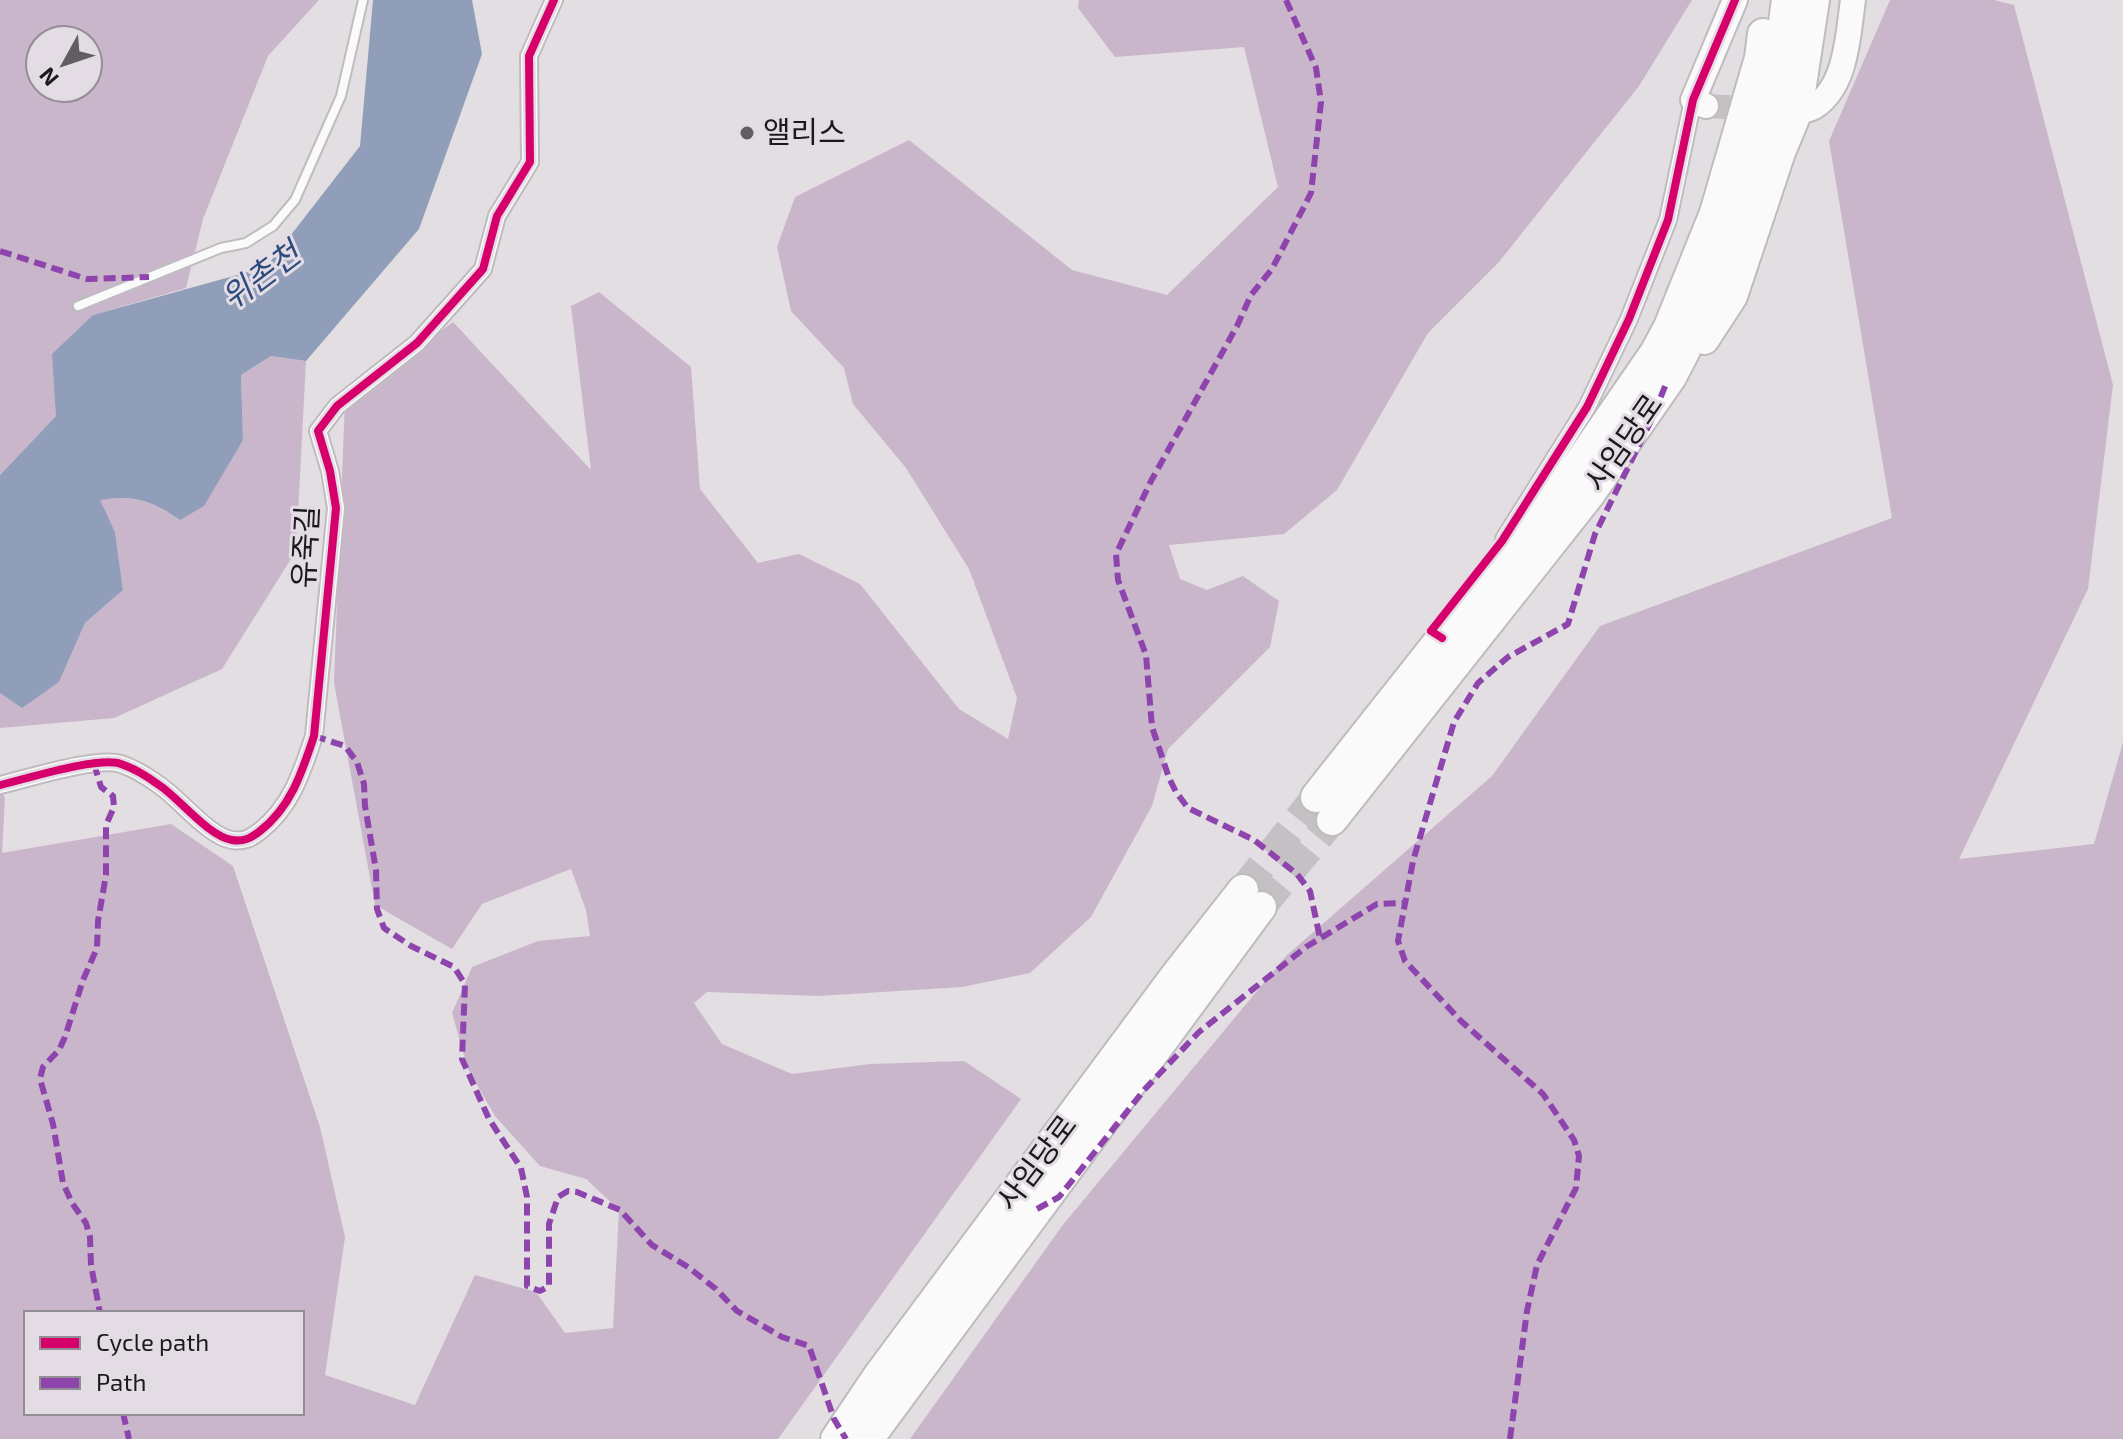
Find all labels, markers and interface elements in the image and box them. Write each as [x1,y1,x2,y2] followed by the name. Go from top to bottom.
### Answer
[24,24,104,104] north arrow
[33,63,63,92] text: N
[763,113,846,149] place label: 앨리스
[738,124,756,142] marker: 앨리스
[213,231,309,316] water label: 위촌천
[1576,386,1669,497] street label: 사임당로
[284,505,324,589] street label: 유죽길
[988,1107,1083,1217] street label: 사임당로
[24,1311,304,1415] legend
[96,1327,209,1356] text: Cycle path
[96,1367,146,1396] text: Path

